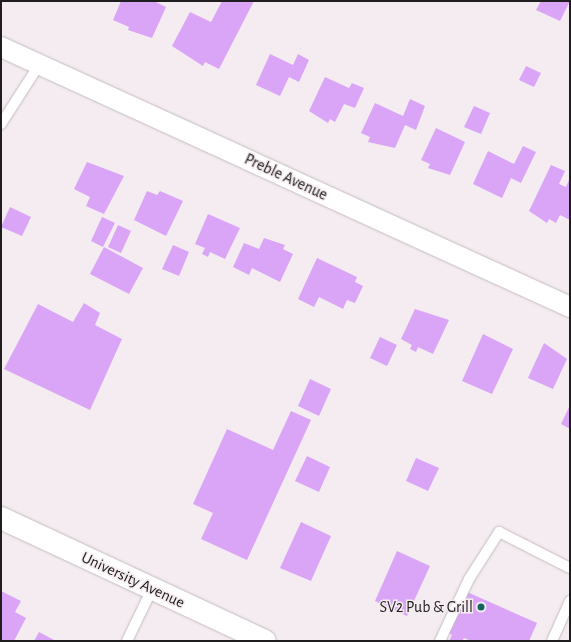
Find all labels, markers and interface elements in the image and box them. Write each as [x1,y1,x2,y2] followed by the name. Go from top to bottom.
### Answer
[241,149,331,205] street label: Preble Avenue
[78,548,188,612] street label: University Avenue
[379,597,473,617] place label: SV2 Pub & Grill
[476,602,486,612] marker: SV2 Pub & Grill

